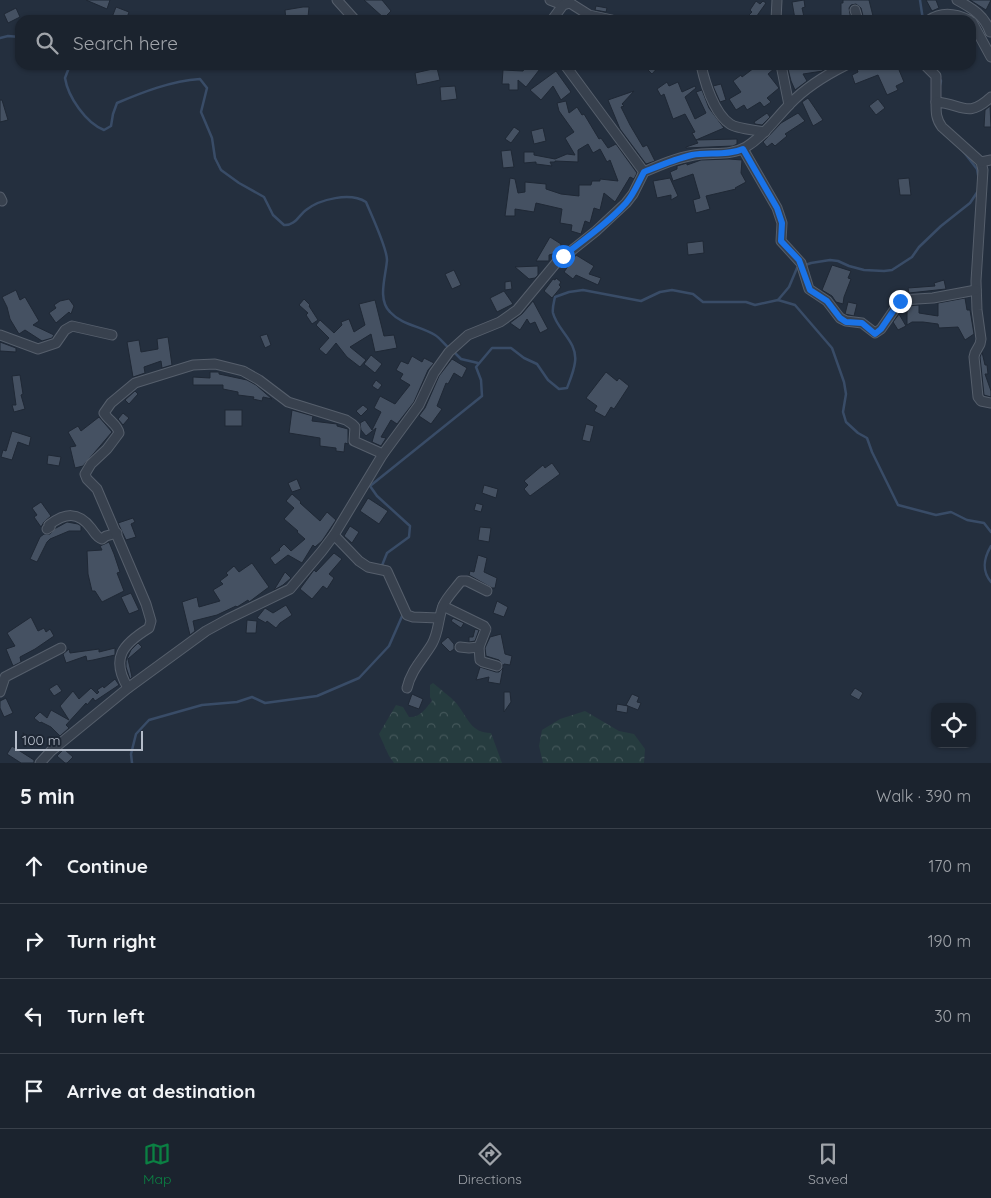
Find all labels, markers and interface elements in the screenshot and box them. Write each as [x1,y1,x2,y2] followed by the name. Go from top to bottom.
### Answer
[15,15,976,70] search box
[33,29,61,57] icon: search
[73,31,178,55] text: Search here
[552,245,575,268] route start
[889,290,912,313] route end
[931,703,976,748] map controls
[931,703,976,748] button: locate
[15,728,142,751] scale bar
[22,731,60,749] text: 100 m
[20,783,75,809] text: 5 min
[876,786,971,806] text: Walk · 390 m
[20,852,48,880] icon: ahead
[67,854,148,878] text: Continue
[928,856,971,876] text: 170 m
[20,927,48,955] icon: right
[67,929,156,953] text: Turn right
[928,931,971,951] text: 190 m
[20,1002,48,1030] icon: left
[67,1004,145,1028] text: Turn left
[934,1006,971,1026] text: 30 m
[20,1077,48,1105] icon: arrive
[67,1079,256,1103] text: Arrive at destination
[143,1140,172,1188] tab: Map
[458,1140,522,1188] tab: Directions
[808,1140,848,1188] tab: Saved

